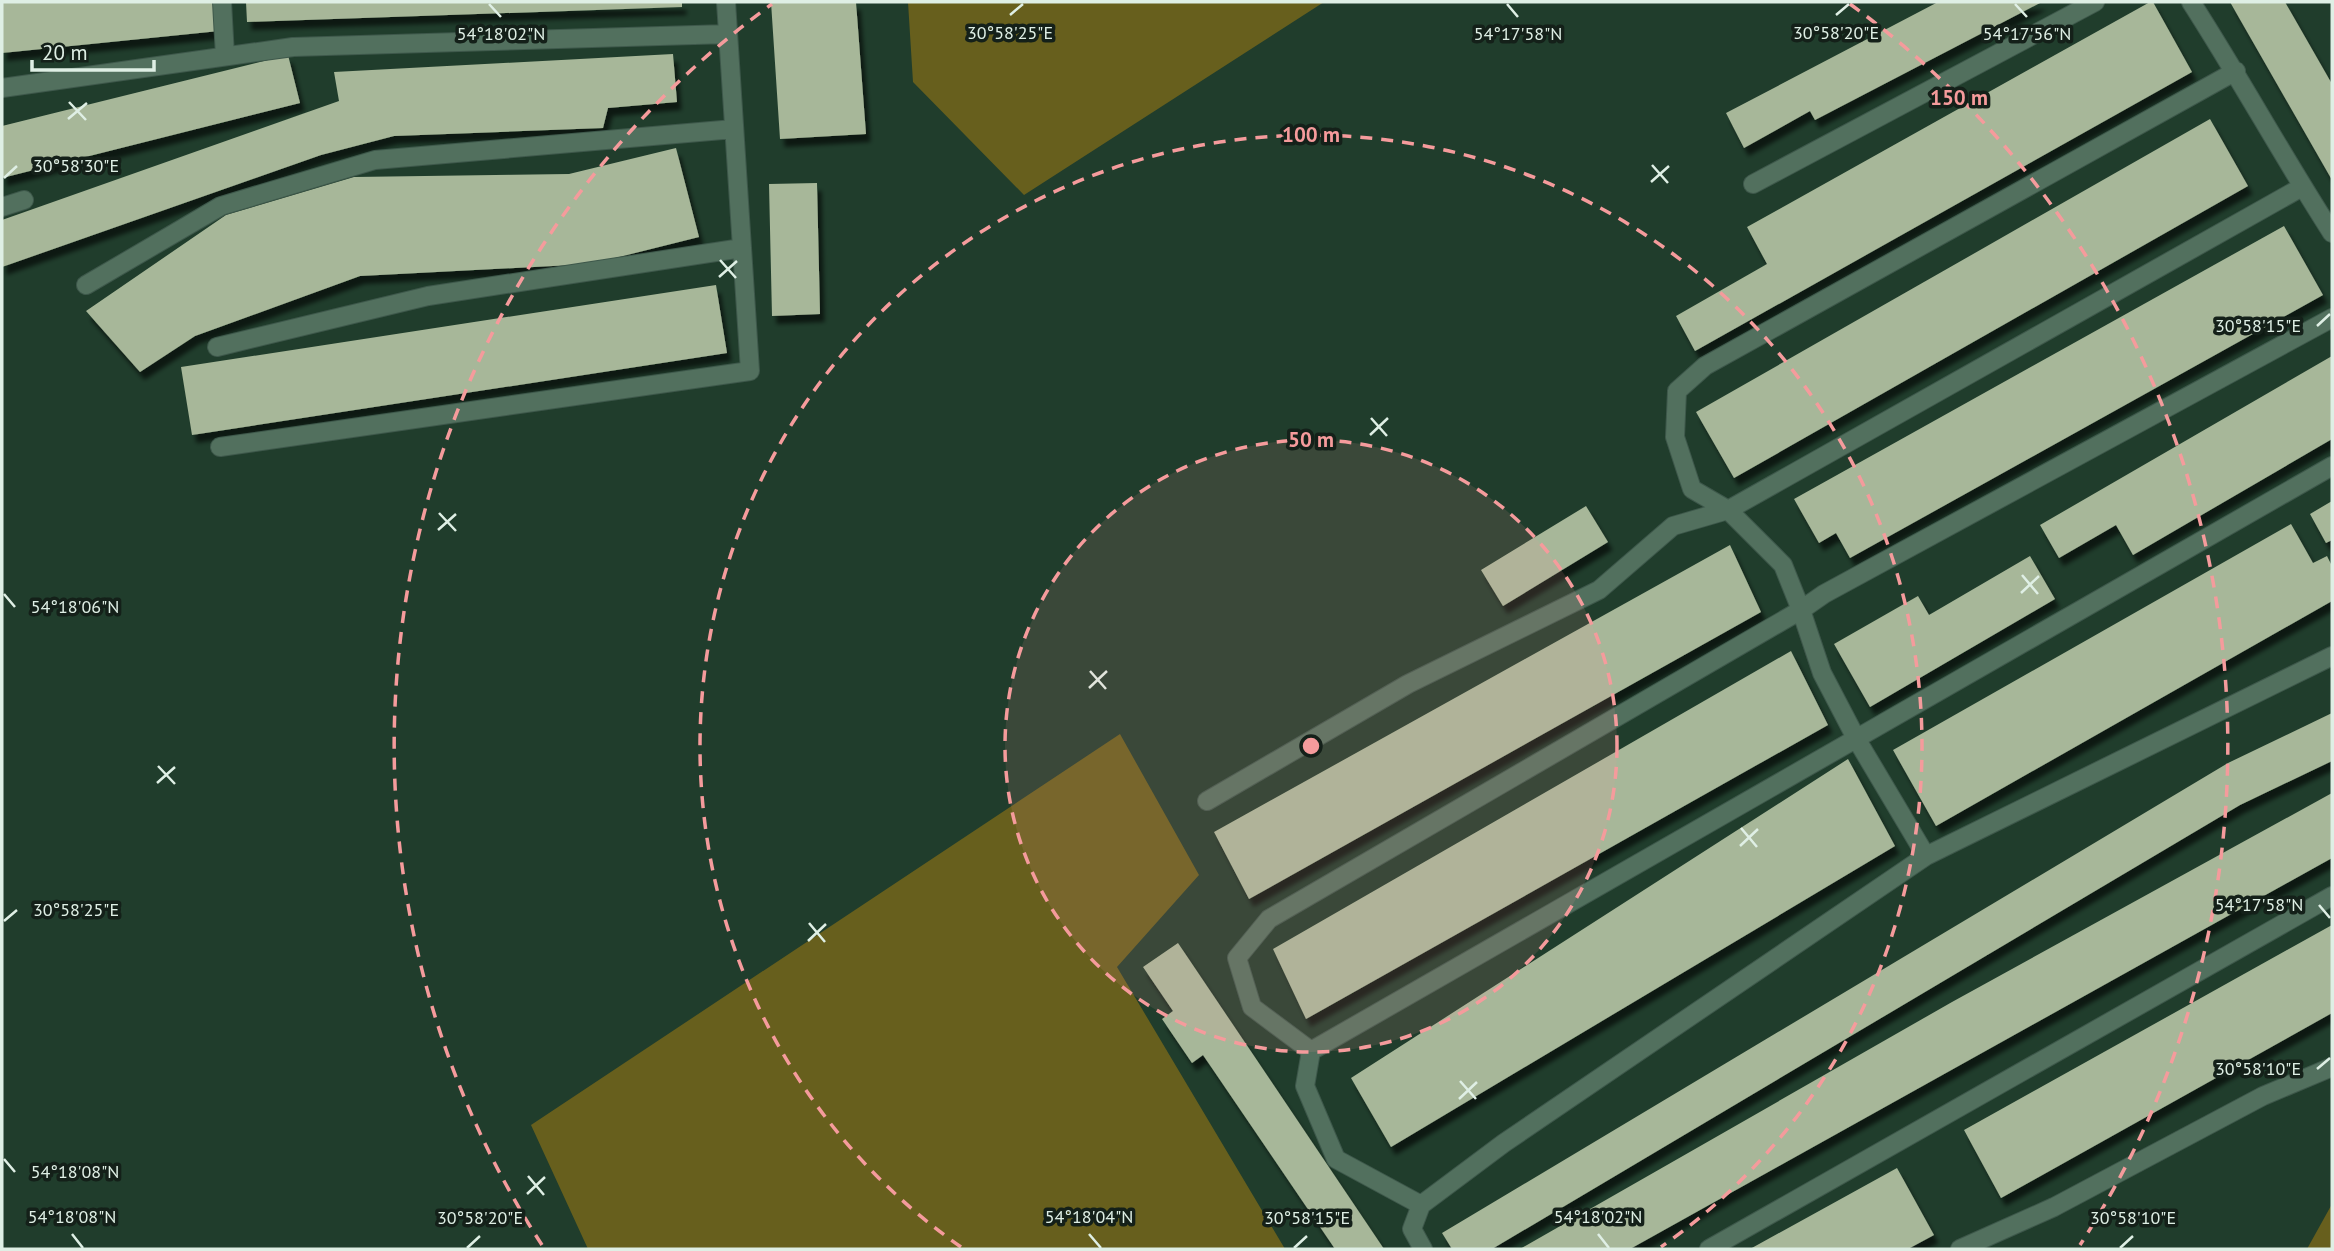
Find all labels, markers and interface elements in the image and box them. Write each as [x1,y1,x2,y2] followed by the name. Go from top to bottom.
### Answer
[967,21,1053,44] text: 30°58'25"E
[1793,21,1879,44] text: 30°58'20"E
[457,22,545,45] text: 54°18'02"N
[1474,22,1562,45] text: 54°17'58"N
[1983,22,2071,45] text: 54°17'56"N
[32,28,154,72] scale bar
[42,39,88,66] text: 20 m
[1930,84,1988,111] text: 150 m
[1282,121,1340,148] text: 100 m
[33,154,119,177] text: 30°58'30"E
[2215,314,2301,337] text: 30°58'15"E
[1288,426,1334,453] text: 50 m
[31,595,119,618] text: 54°18'06"N
[1299,734,1323,758] centre of rings
[2215,893,2303,916] text: 54°17'58"N
[33,898,119,921] text: 30°58'25"E
[2215,1057,2301,1080] text: 30°58'10"E
[31,1160,119,1183] text: 54°18'08"N
[28,1205,116,1228] text: 54°18'08"N
[1045,1205,1133,1228] text: 54°18'04"N
[1554,1205,1642,1228] text: 54°18'02"N
[437,1206,523,1229] text: 30°58'20"E
[1264,1206,1350,1229] text: 30°58'15"E
[2090,1206,2176,1229] text: 30°58'10"E

